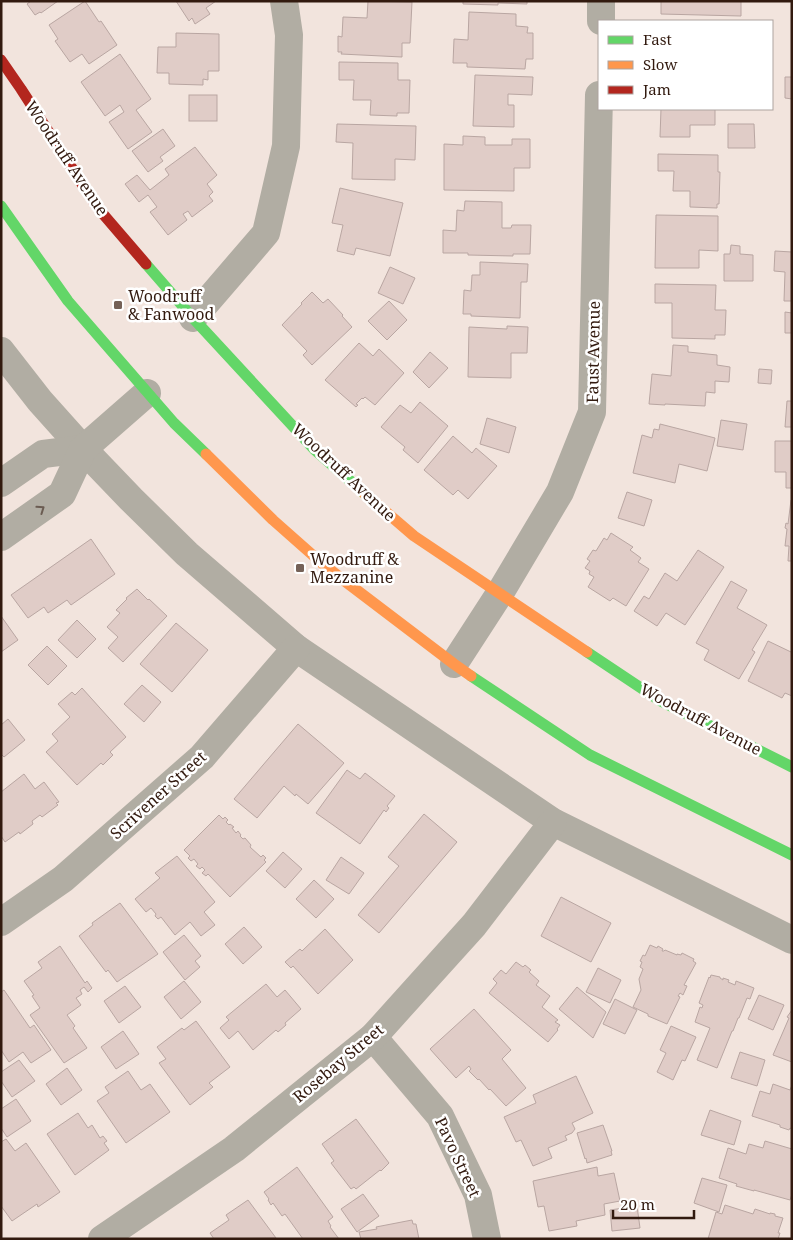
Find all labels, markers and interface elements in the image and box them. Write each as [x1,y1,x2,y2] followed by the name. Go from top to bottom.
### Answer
[598,20,773,110] legend
[643,29,672,49] text: Fast
[643,54,677,74] text: Slow
[642,79,671,99] text: Jam
[20,96,114,220] street label: Woodruff Avenue
[128,285,214,325] place label: Woodruff & Fanwood
[112,299,124,311] marker: Woodruff & Fanwood
[581,301,605,403] street label: Faust Avenue
[287,418,401,526] street label: Woodruff Avenue
[35,506,45,515] one-way arrow
[310,548,399,588] place label: Woodruff & Mezzanine
[294,562,306,574] marker: Woodruff & Mezzanine
[636,678,766,760] street label: Woodruff Avenue
[105,746,211,844] street label: Scrivener Street
[288,1018,388,1107] street label: Rosebay Street
[430,1113,486,1201] street label: Pavo Street
[613,1188,694,1220] scale bar
[620,1194,655,1214] text: 20 m

